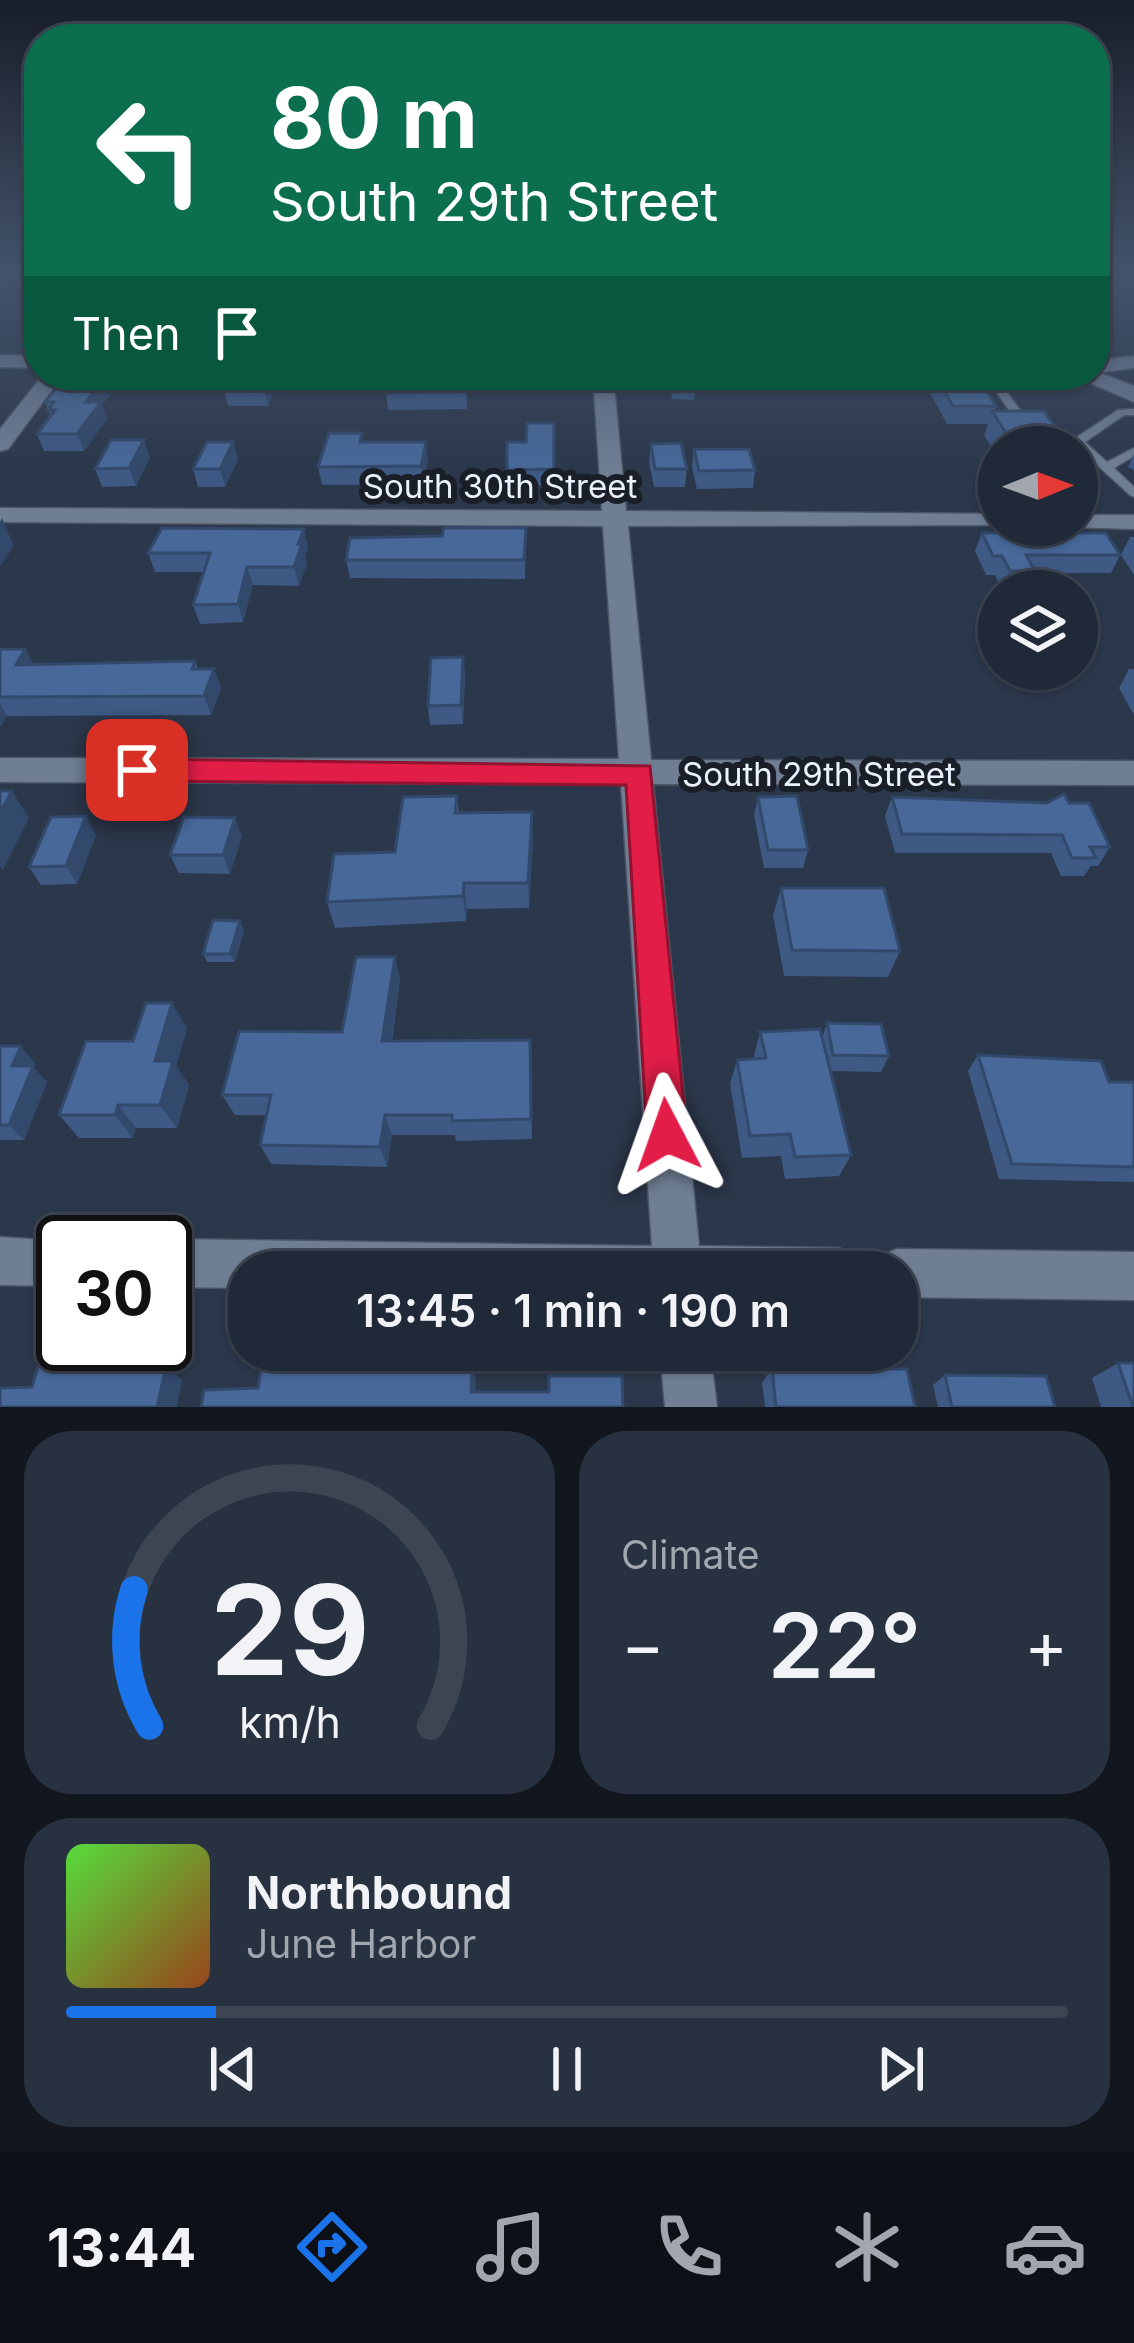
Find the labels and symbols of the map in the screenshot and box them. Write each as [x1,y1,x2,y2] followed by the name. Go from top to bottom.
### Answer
[978,426,1098,546] north arrow
[363,466,637,506] street label: South 30th Street
[86,719,188,821] pin
[682,754,956,794] street label: South 29th Street
[604,1072,730,1198] position arrow
[36,1215,192,1371] speed limit sign: 30

